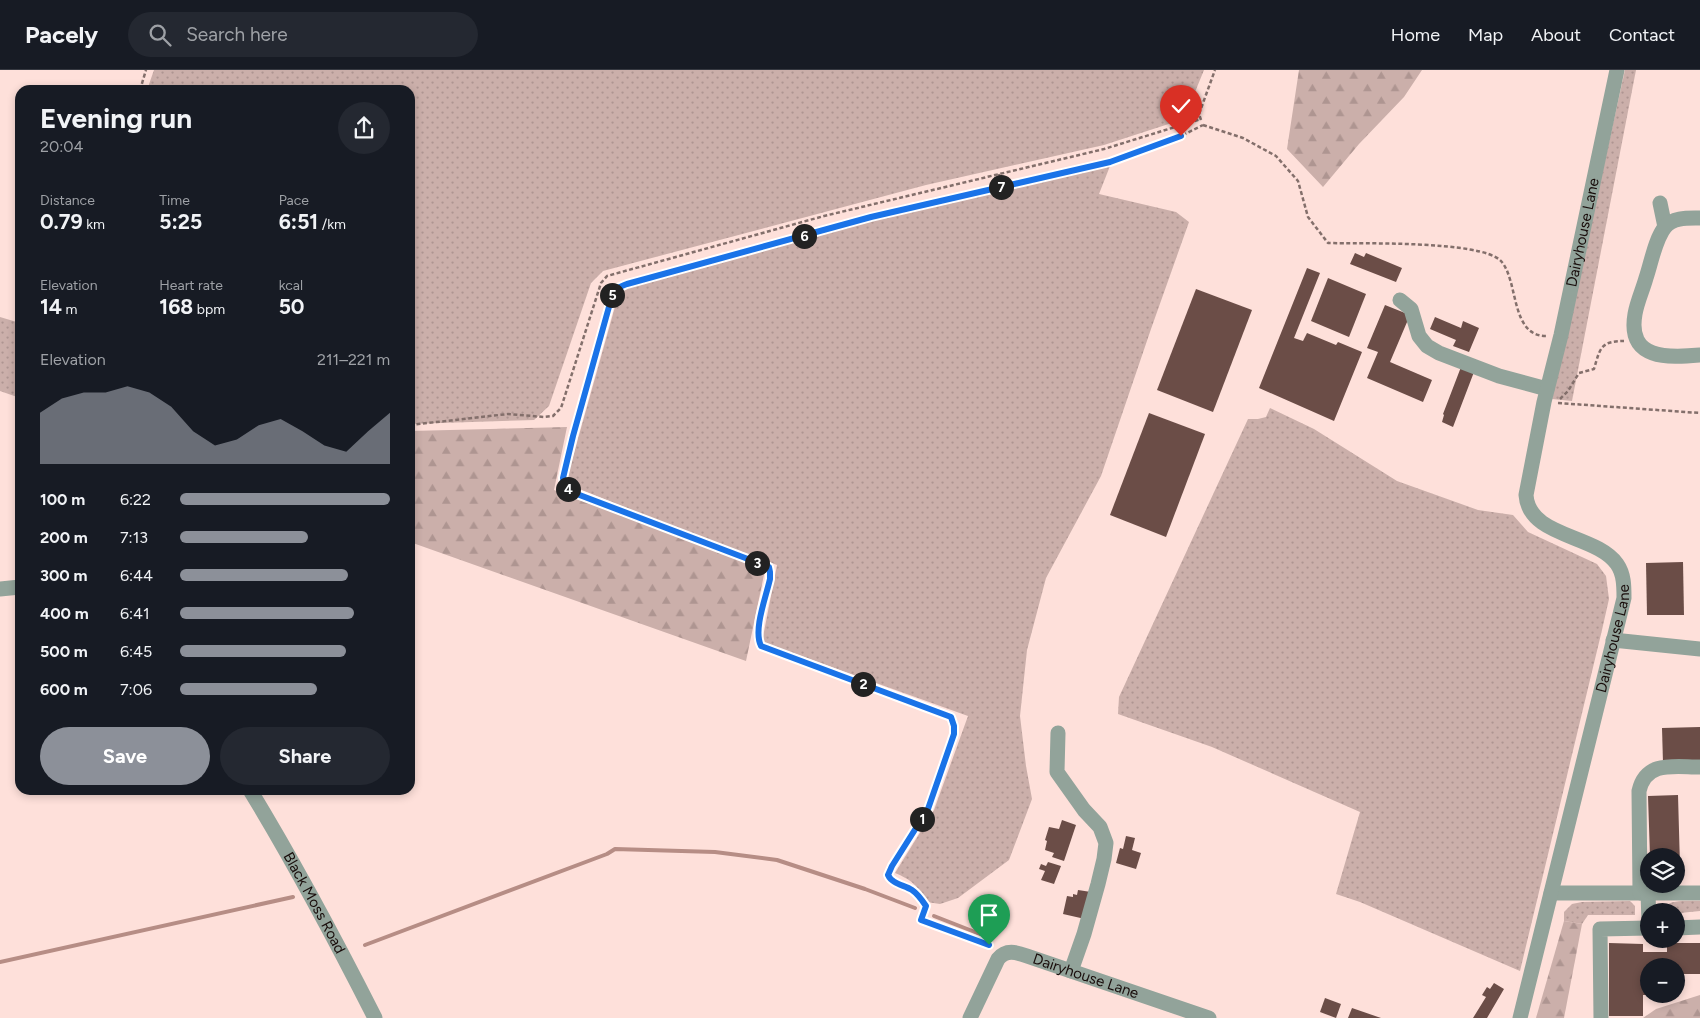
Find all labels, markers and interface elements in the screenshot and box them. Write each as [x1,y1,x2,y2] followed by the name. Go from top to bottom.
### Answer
[128,12,478,57] search box
[25,20,98,49] text: Pacely
[146,21,174,49] icon: search
[186,23,288,46] text: Search here
[1391,24,1440,46] text: Home
[1468,24,1503,46] text: Map
[1531,24,1581,46] text: About
[1609,24,1675,46] text: Contact
[1160,85,1202,136] pin
[1167,92,1195,120] icon: check
[40,101,192,135] text: Evening run
[338,102,390,154] button: share
[40,137,83,156] text: 20:04
[988,174,1014,200] pin: 7
[1562,176,1603,289] street label: Dairyhouse Lane
[998,179,1005,196] text: 7
[40,192,95,209] text: Distance
[159,192,190,209] text: Time
[279,192,309,209] text: Pace
[40,209,83,234] text: 0.79
[159,209,202,234] text: 5:25
[279,209,318,234] text: 6:51
[83,216,105,233] text: km
[318,216,346,233] text: /km
[792,224,816,248] pin: 6
[800,228,809,245] text: 6
[40,277,98,294] text: Elevation
[159,277,223,294] text: Heart rate
[279,277,303,294] text: kcal
[600,282,624,308] pin: 5
[608,287,617,304] text: 5
[40,294,62,319] text: 14
[159,294,193,319] text: 168
[279,294,304,319] text: 50
[62,301,78,318] text: m
[193,301,225,318] text: bpm
[40,350,106,369] text: Elevation
[317,350,390,369] text: 211–221 m
[556,476,580,502] pin: 4
[564,481,573,498] text: 4
[40,490,85,509] text: 100 m
[120,490,151,509] text: 6:22
[40,528,88,547] text: 200 m
[120,528,148,547] text: 7:13
[744,550,770,576] pin: 3
[754,555,761,572] text: 3
[40,566,87,585] text: 300 m
[120,566,153,585] text: 6:44
[1592,584,1633,694] street label: Dairyhouse Lane
[40,604,89,623] text: 400 m
[120,604,150,623] text: 6:41
[40,642,88,661] text: 500 m
[120,642,152,661] text: 6:45
[850,672,876,696] pin: 2
[859,676,868,693] text: 2
[40,680,88,699] text: 600 m
[120,680,152,699] text: 7:06
[40,727,210,785] button: Save
[220,727,390,785] button: Share
[910,806,934,832] pin: 1
[920,811,925,828] text: 1
[1640,848,1685,1003] map controls
[1640,848,1685,893] button: layers
[279,849,349,957] street label: Black Moss Road
[968,894,1010,945] pin
[975,901,1003,929] icon: arrive
[1640,903,1685,948] button: +
[1030,950,1141,1002] street label: Dairyhouse Lane
[1640,958,1685,1003] button: −

